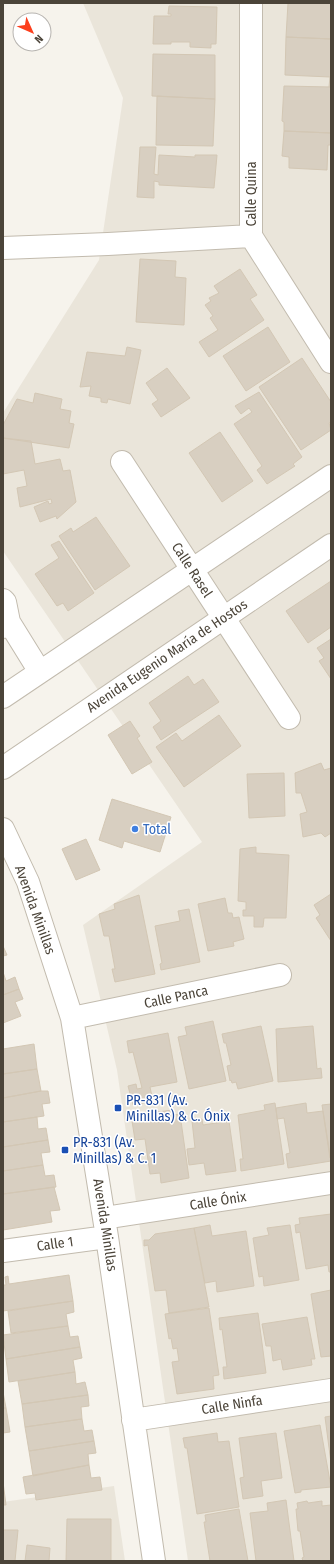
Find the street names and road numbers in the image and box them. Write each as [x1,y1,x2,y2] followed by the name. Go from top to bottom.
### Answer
[243,161,260,227] street label: Calle Quina
[168,539,216,601] street label: Calle Rasel
[83,596,251,716] street label: Avenida Eugenio María de Hostos
[11,863,59,957] street label: Avenida Minillas
[143,982,210,1012] street label: Calle Panca
[89,1178,121,1273] street label: Avenida Minillas
[188,1187,248,1214] street label: Calle Ónix
[36,1233,74,1255] street label: Calle 1
[200,1392,264,1418] street label: Calle Ninfa

